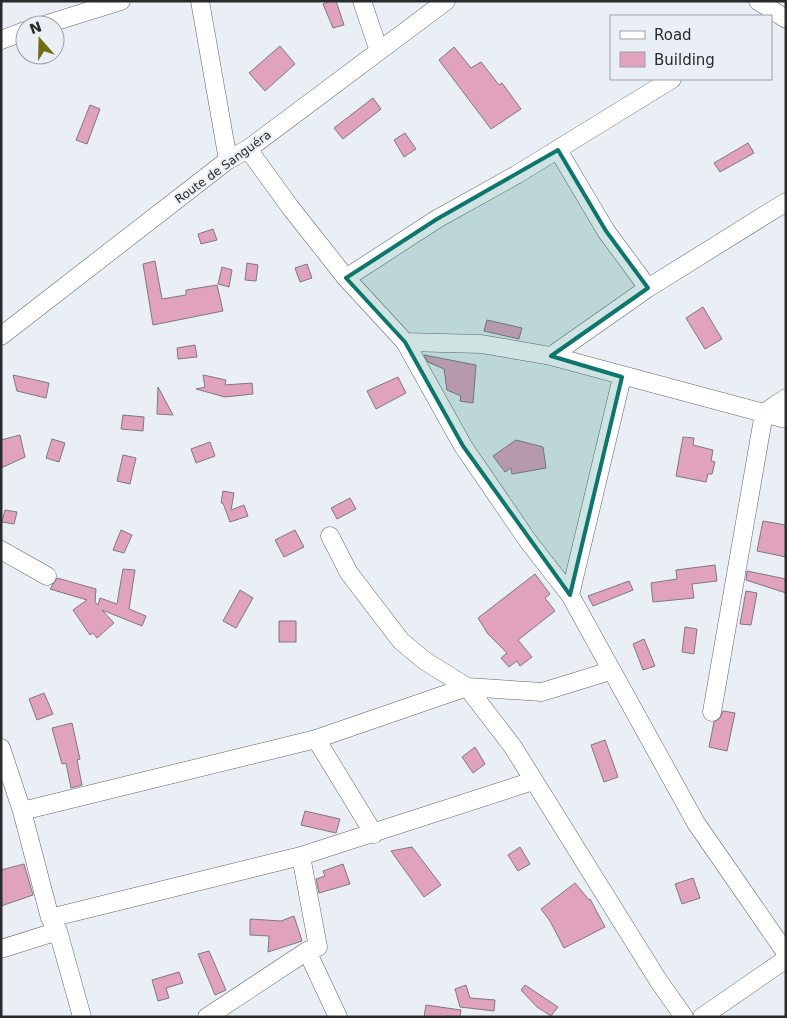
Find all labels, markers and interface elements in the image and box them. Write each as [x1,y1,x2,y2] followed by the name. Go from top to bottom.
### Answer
[15,15,65,65] north arrow
[610,15,772,80] legend
[27,18,44,37] text: N
[654,26,692,44] text: Road
[654,51,715,69] text: Building
[172,128,274,206] street label: Route de Sanguéra

